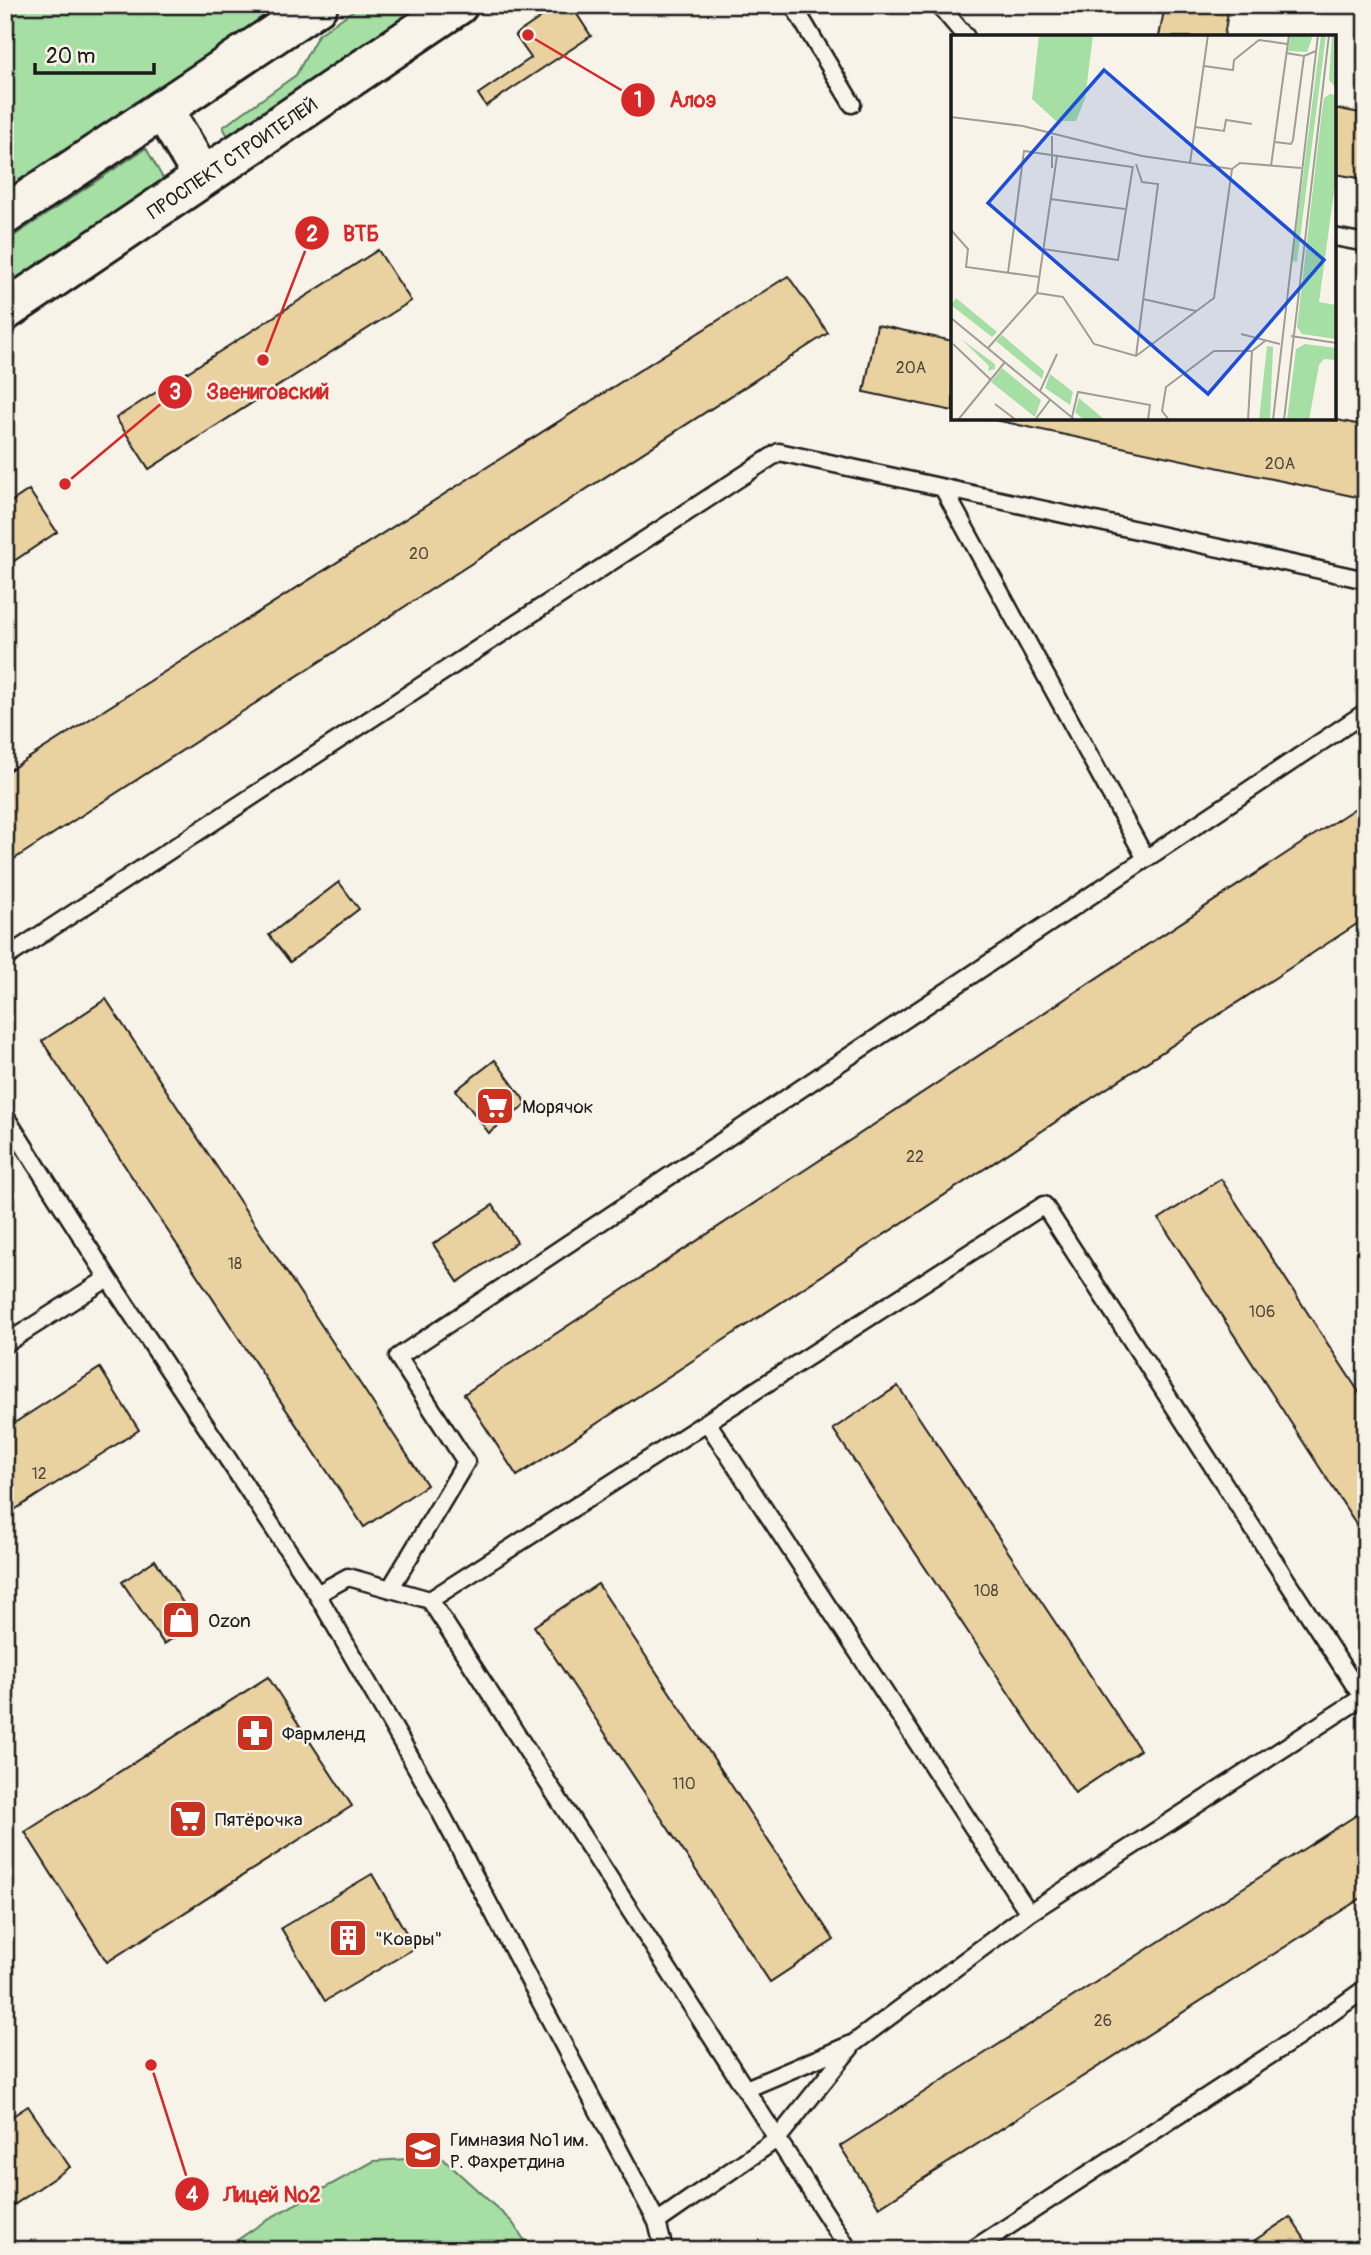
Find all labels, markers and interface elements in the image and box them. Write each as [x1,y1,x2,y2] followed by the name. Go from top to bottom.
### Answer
[35,32,154,76] scale bar
[951,35,1336,420] inset map
[46,43,95,70] text: 20 m
[621,79,731,121] callout: Алоэ
[634,87,642,114] text: 1
[669,87,717,114] text: Алоэ
[143,93,322,225] street label: ПРОСПЕКТ СТРОИТЕЛЕЙ
[294,212,394,254] callout: ВТБ
[306,221,318,248] text: 2
[343,221,379,248] text: ВТБ
[896,358,926,378] house number: 20А
[157,371,343,413] callout: Звениговский
[169,379,181,406] text: 3
[207,379,329,406] text: Звениговский
[1265,454,1295,474] house number: 20А
[409,544,429,564] house number: 20
[474,1085,516,1127] supermarket icon: Морячок
[522,1095,594,1119] place label: Морячок
[906,1147,924,1167] house number: 22
[228,1254,242,1274] house number: 18
[1249,1302,1275,1322] house number: 106
[31,1464,47,1484] house number: 12
[973,1581,999,1601] house number: 108
[160,1599,202,1641] shop icon: Ozon
[208,1609,251,1633] place label: Ozon
[234,1712,276,1754] pharmacy icon: Фармленд
[282,1722,366,1746] place label: Фармленд
[672,1774,696,1794] house number: 110
[167,1798,209,1840] supermarket icon: Пятёрочка
[215,1808,303,1832] place label: Пятёрочка
[327,1917,369,1959] building icon: "Ковры"
[375,1927,442,1951] place label: "Ковры"
[1094,2011,1112,2031] house number: 26
[450,2128,589,2174] place label: Гимназия №1 им. Р. Фахретдина
[402,2129,444,2171] school or university icon: Гимназия №1 им. Р. Фахретдина
[174,2173,335,2215] callout: Лицей №2
[186,2182,199,2209] text: 4
[222,2182,321,2209] text: Лицей №2

